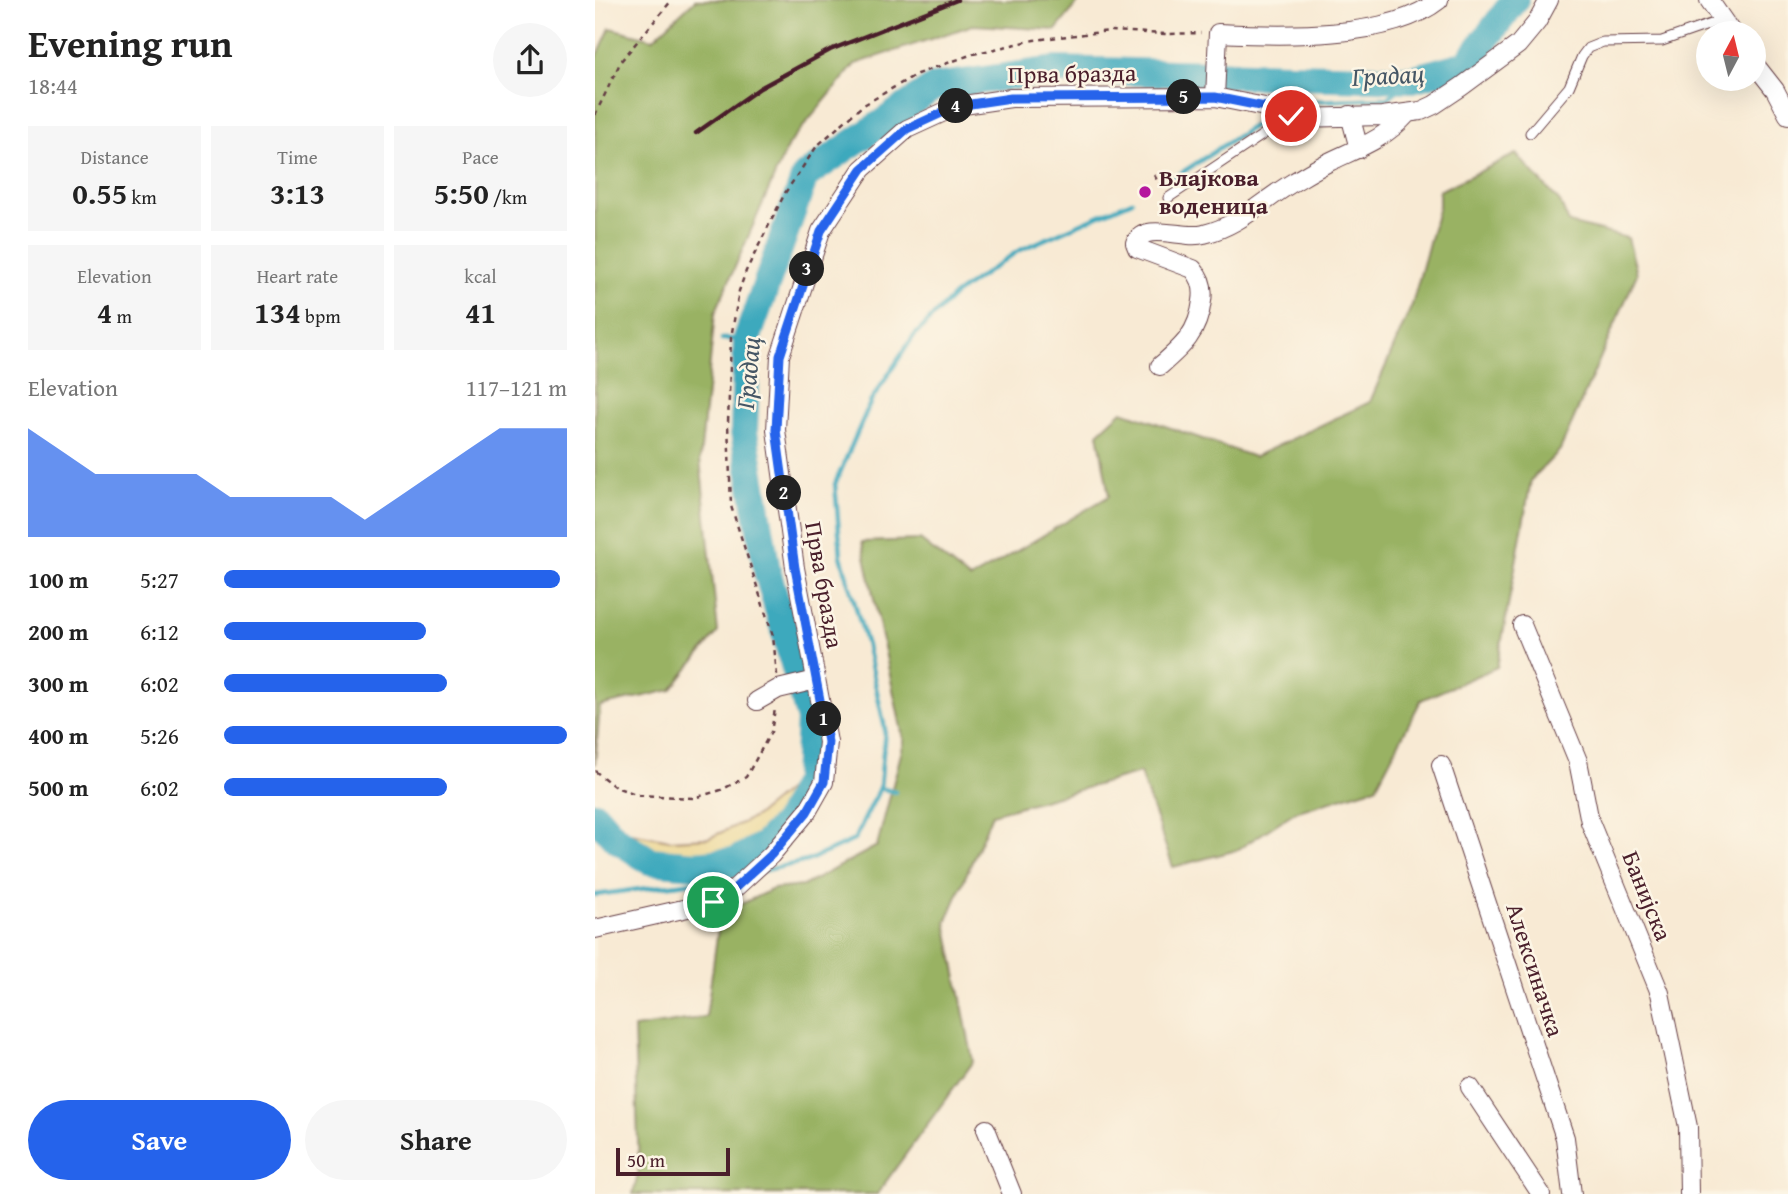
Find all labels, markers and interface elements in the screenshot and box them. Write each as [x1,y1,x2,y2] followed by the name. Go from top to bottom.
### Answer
[28,15,232,71] text: Evening run
[1696,21,1766,91] north arrow
[1696,21,1766,91] map controls
[493,23,567,97] button: share
[1350,53,1425,96] water label: Градац
[1008,55,1137,92] street label: Прва бразда
[28,69,78,102] text: 18:44
[1167,80,1201,114] pin: 5
[1179,82,1188,110] text: 5
[1261,86,1321,146] pin
[939,88,973,124] pin: 4
[951,91,960,119] text: 4
[1272,97,1310,135] icon: check
[80,143,149,171] text: Distance
[277,143,318,171] text: Time
[462,143,499,171] text: Pace
[1159,160,1269,223] place label: Влајкова воденица
[72,171,127,215] text: 0.55
[270,171,325,215] text: 3:13
[434,171,489,215] text: 5:50
[127,183,157,211] text: km
[489,183,527,211] text: /km
[1137,184,1153,200] marker: Влајкова воденица
[789,252,825,286] pin: 3
[802,254,811,282] text: 3
[77,262,152,290] text: Elevation
[257,262,338,290] text: Heart rate
[464,262,497,290] text: kcal
[97,290,112,334] text: 4
[254,290,301,334] text: 134
[465,290,496,334] text: 41
[112,302,132,330] text: m
[301,302,341,330] text: bpm
[725,335,770,412] water label: Градац
[28,371,118,404] text: Elevation
[466,371,567,404] text: 117–121 m
[767,476,801,510] pin: 2
[779,478,788,506] text: 2
[796,519,853,652] street label: Прва бразда
[28,563,89,596] text: 100 m
[140,563,179,596] text: 5:27
[28,615,89,648] text: 200 m
[140,615,179,648] text: 6:12
[28,667,89,700] text: 300 m
[140,667,179,700] text: 6:02
[807,702,841,736] pin: 1
[819,704,828,732] text: 1
[28,719,89,752] text: 400 m
[140,719,179,752] text: 5:26
[28,771,89,804] text: 500 m
[140,771,179,804] text: 6:02
[1614,846,1682,947] street label: Банијска
[683,872,743,932] pin
[694,883,732,921] icon: arrive
[1497,898,1574,1042] street label: Алексиначка
[28,1100,291,1180] button: Save
[305,1100,567,1180] button: Share
[616,1145,730,1177] scale bar
[627,1146,665,1174] text: 50 m

